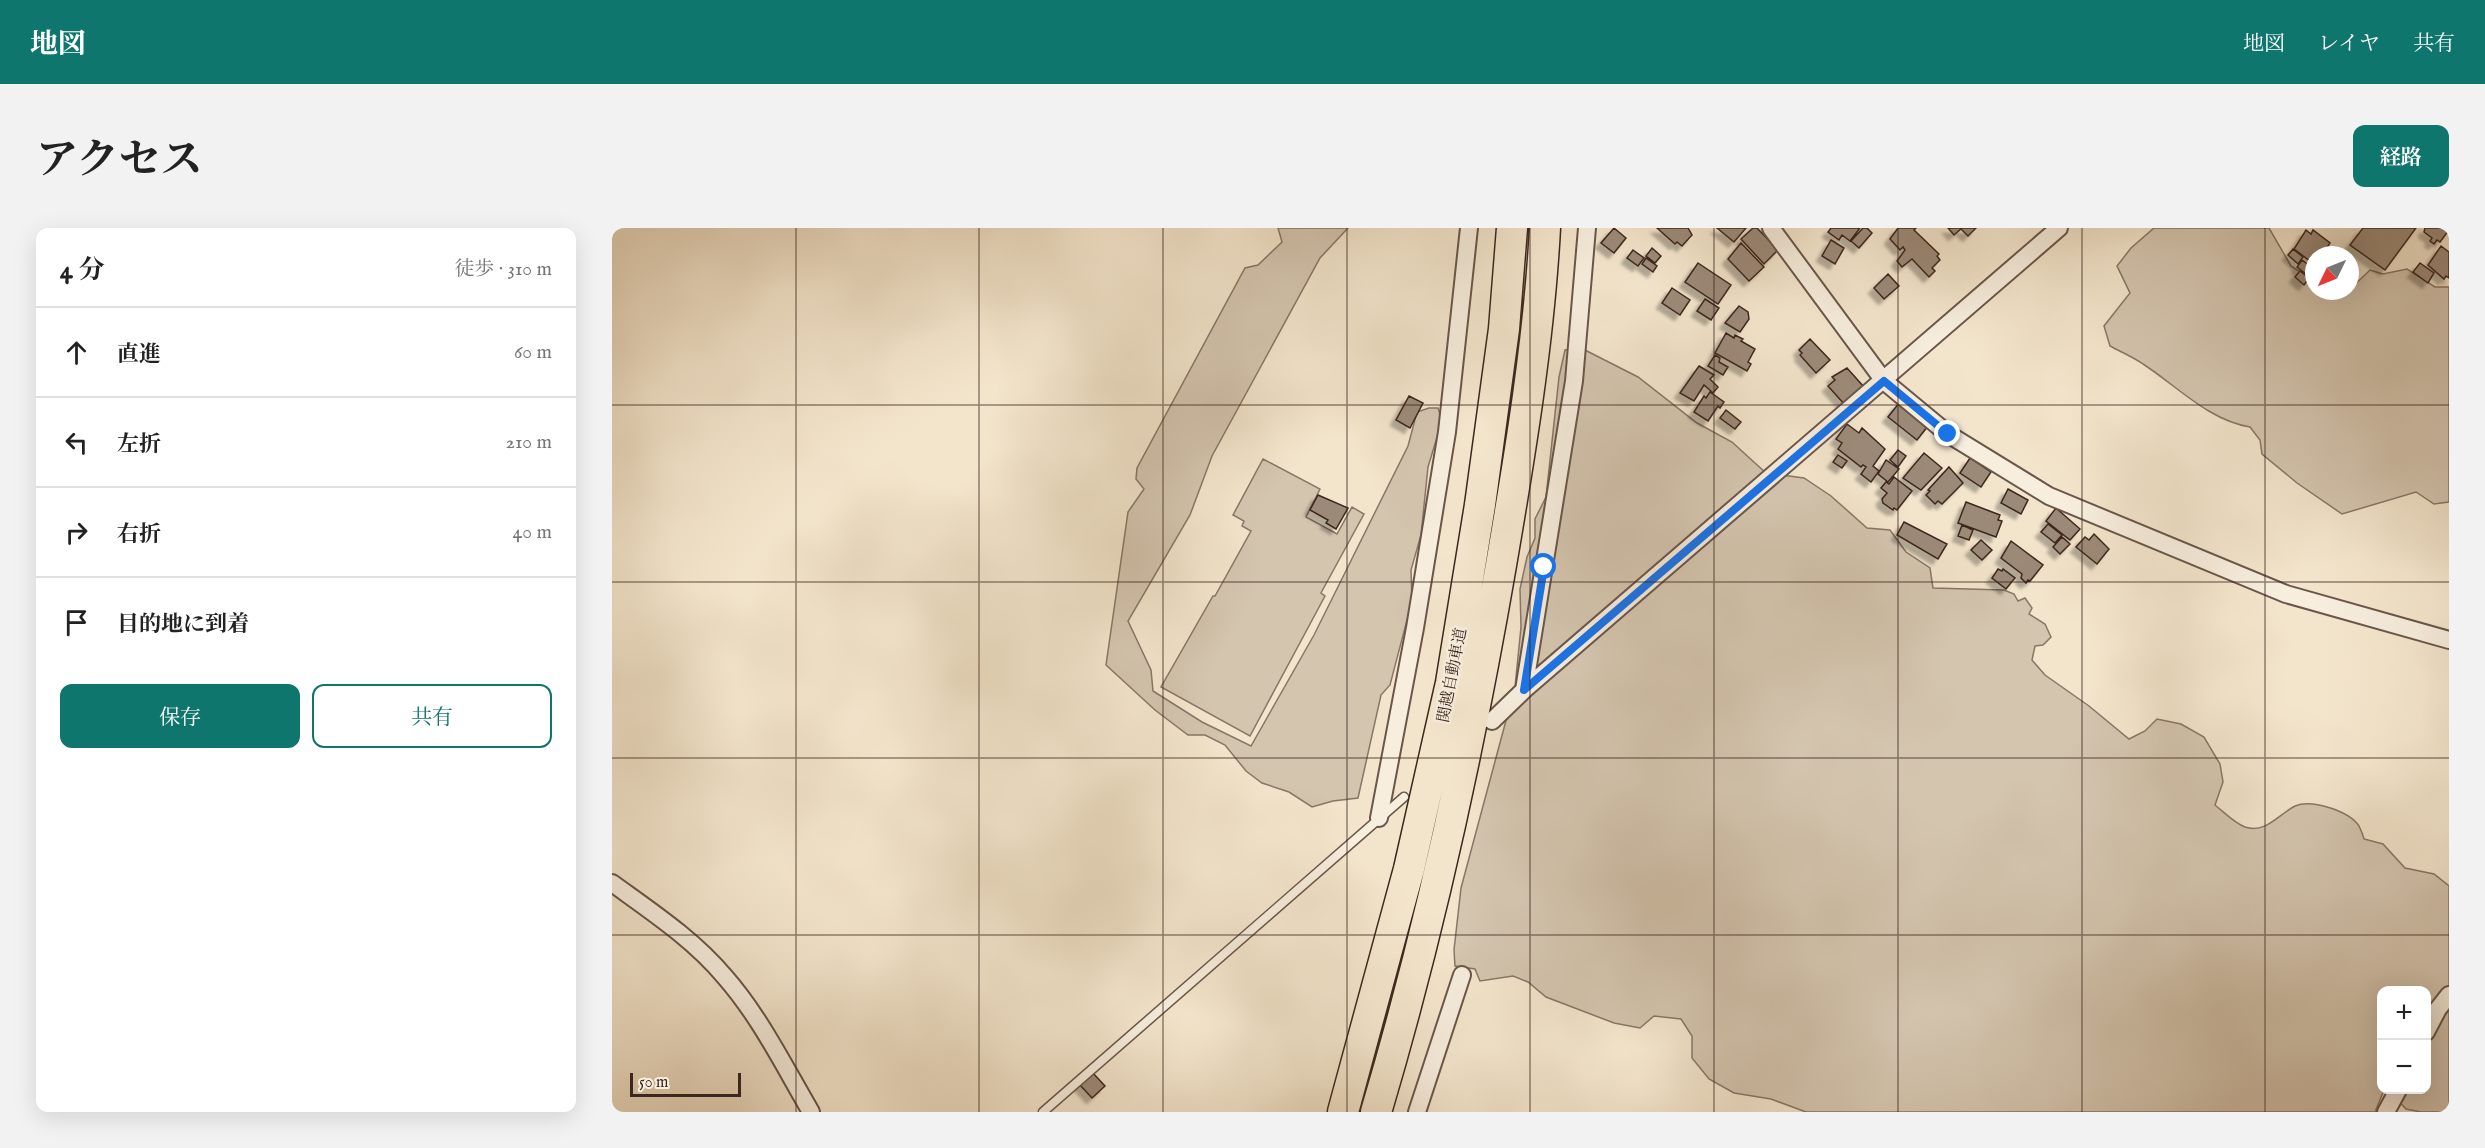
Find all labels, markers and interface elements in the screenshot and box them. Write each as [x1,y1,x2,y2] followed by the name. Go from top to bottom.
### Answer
[30,28,86,63] text: 地図
[2243,31,2285,58] text: 地図
[2318,31,2380,58] text: レイヤ
[2413,31,2455,58] text: 共有
[2353,125,2449,187] button: 経路
[36,135,203,188] text: アクセス
[2305,246,2359,300] north arrow
[60,254,104,287] text: 4 分
[454,257,552,282] text: 徒歩 · 310 m
[60,336,93,369] icon: ahead
[514,340,552,365] text: 60 m
[117,341,161,369] text: 直進
[1934,420,1960,446] route end
[60,426,93,459] icon: left
[506,430,552,455] text: 210 m
[117,431,161,459] text: 左折
[60,516,93,549] icon: right
[513,520,552,545] text: 40 m
[117,521,161,549] text: 右折
[1530,553,1556,579] route start
[60,606,93,639] icon: arrive
[117,611,249,639] text: 目的地に到着
[1434,626,1472,724] street label: 関越自動車道
[60,684,300,748] button: 保存
[312,684,552,748] button: 共有
[2377,986,2431,1094] map controls
[2377,986,2431,1040] button: +
[2377,1040,2431,1094] button: −
[630,1070,741,1098] scale bar
[639,1073,668,1093] text: 50 m

